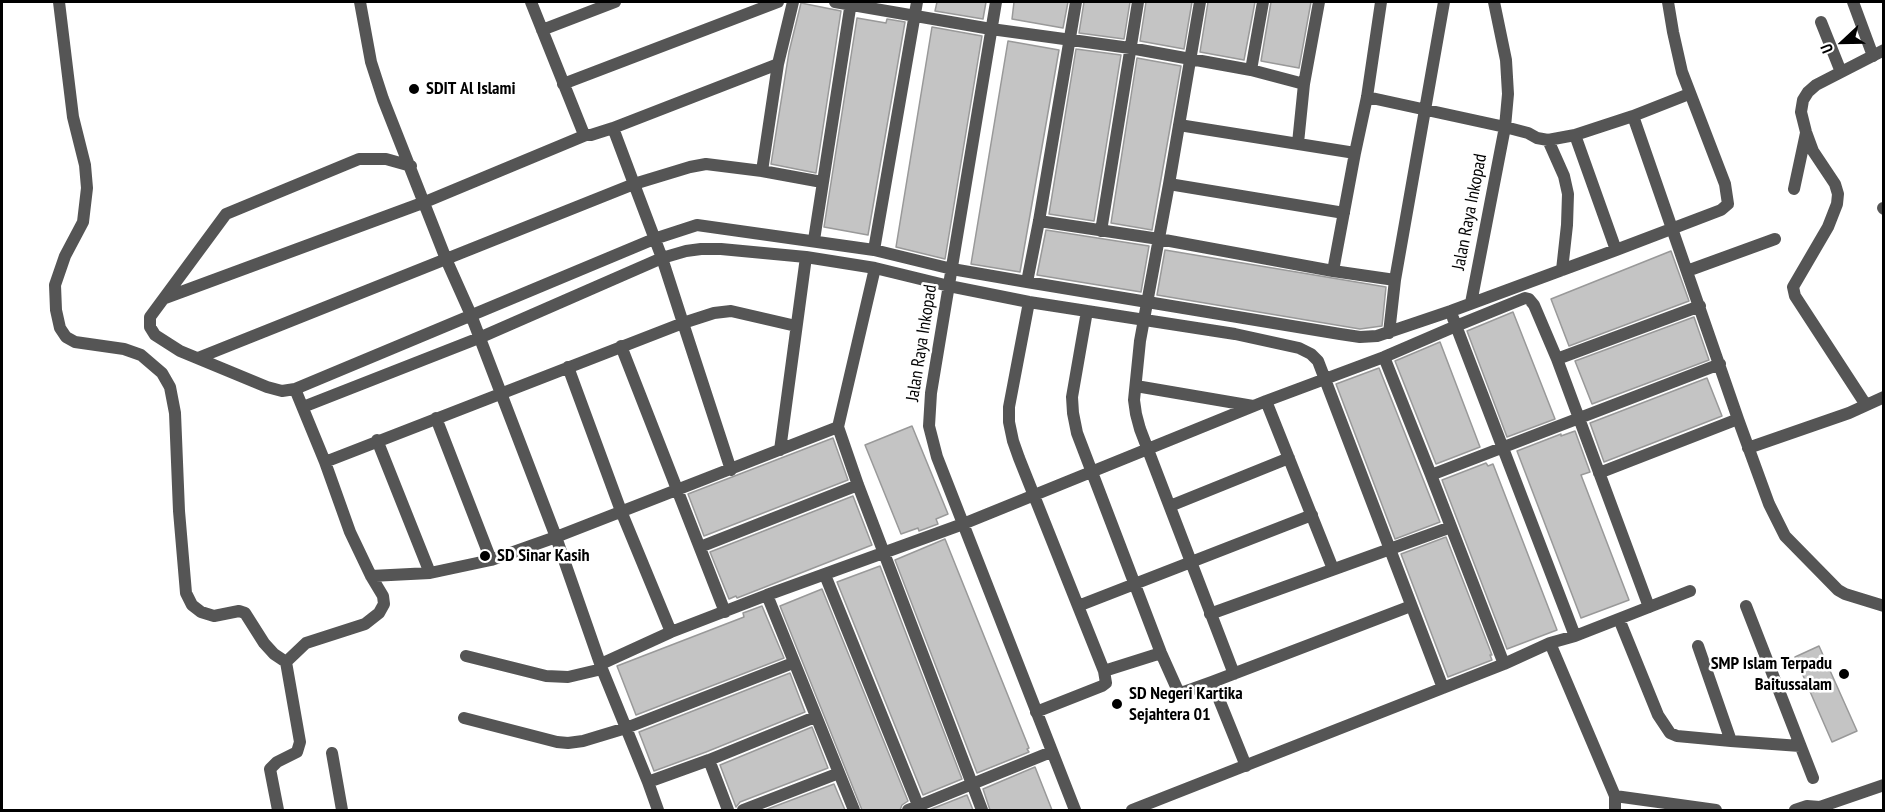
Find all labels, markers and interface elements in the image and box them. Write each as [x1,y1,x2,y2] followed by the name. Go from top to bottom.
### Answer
[1813,12,1873,72] north arrow
[1815,41,1837,56] text: U
[426,78,515,100] place label: SDIT Al Islami
[407,82,421,96] marker: SDIT Al Islami
[1448,152,1492,272] street label: Jalan Raya Inkopad
[902,283,942,403] street label: Jalan Raya Inkopad
[497,545,590,567] place label: SD Sinar Kasih
[478,549,492,563] marker: SD Sinar Kasih
[1711,653,1832,696] place label: SMP Islam Terpadu Baitussalam
[1837,667,1851,681] marker: SMP Islam Terpadu Baitussalam
[1129,683,1243,726] place label: SD Negeri Kartika Sejahtera 01
[1110,697,1124,711] marker: SD Negeri Kartika Sejahtera 01

